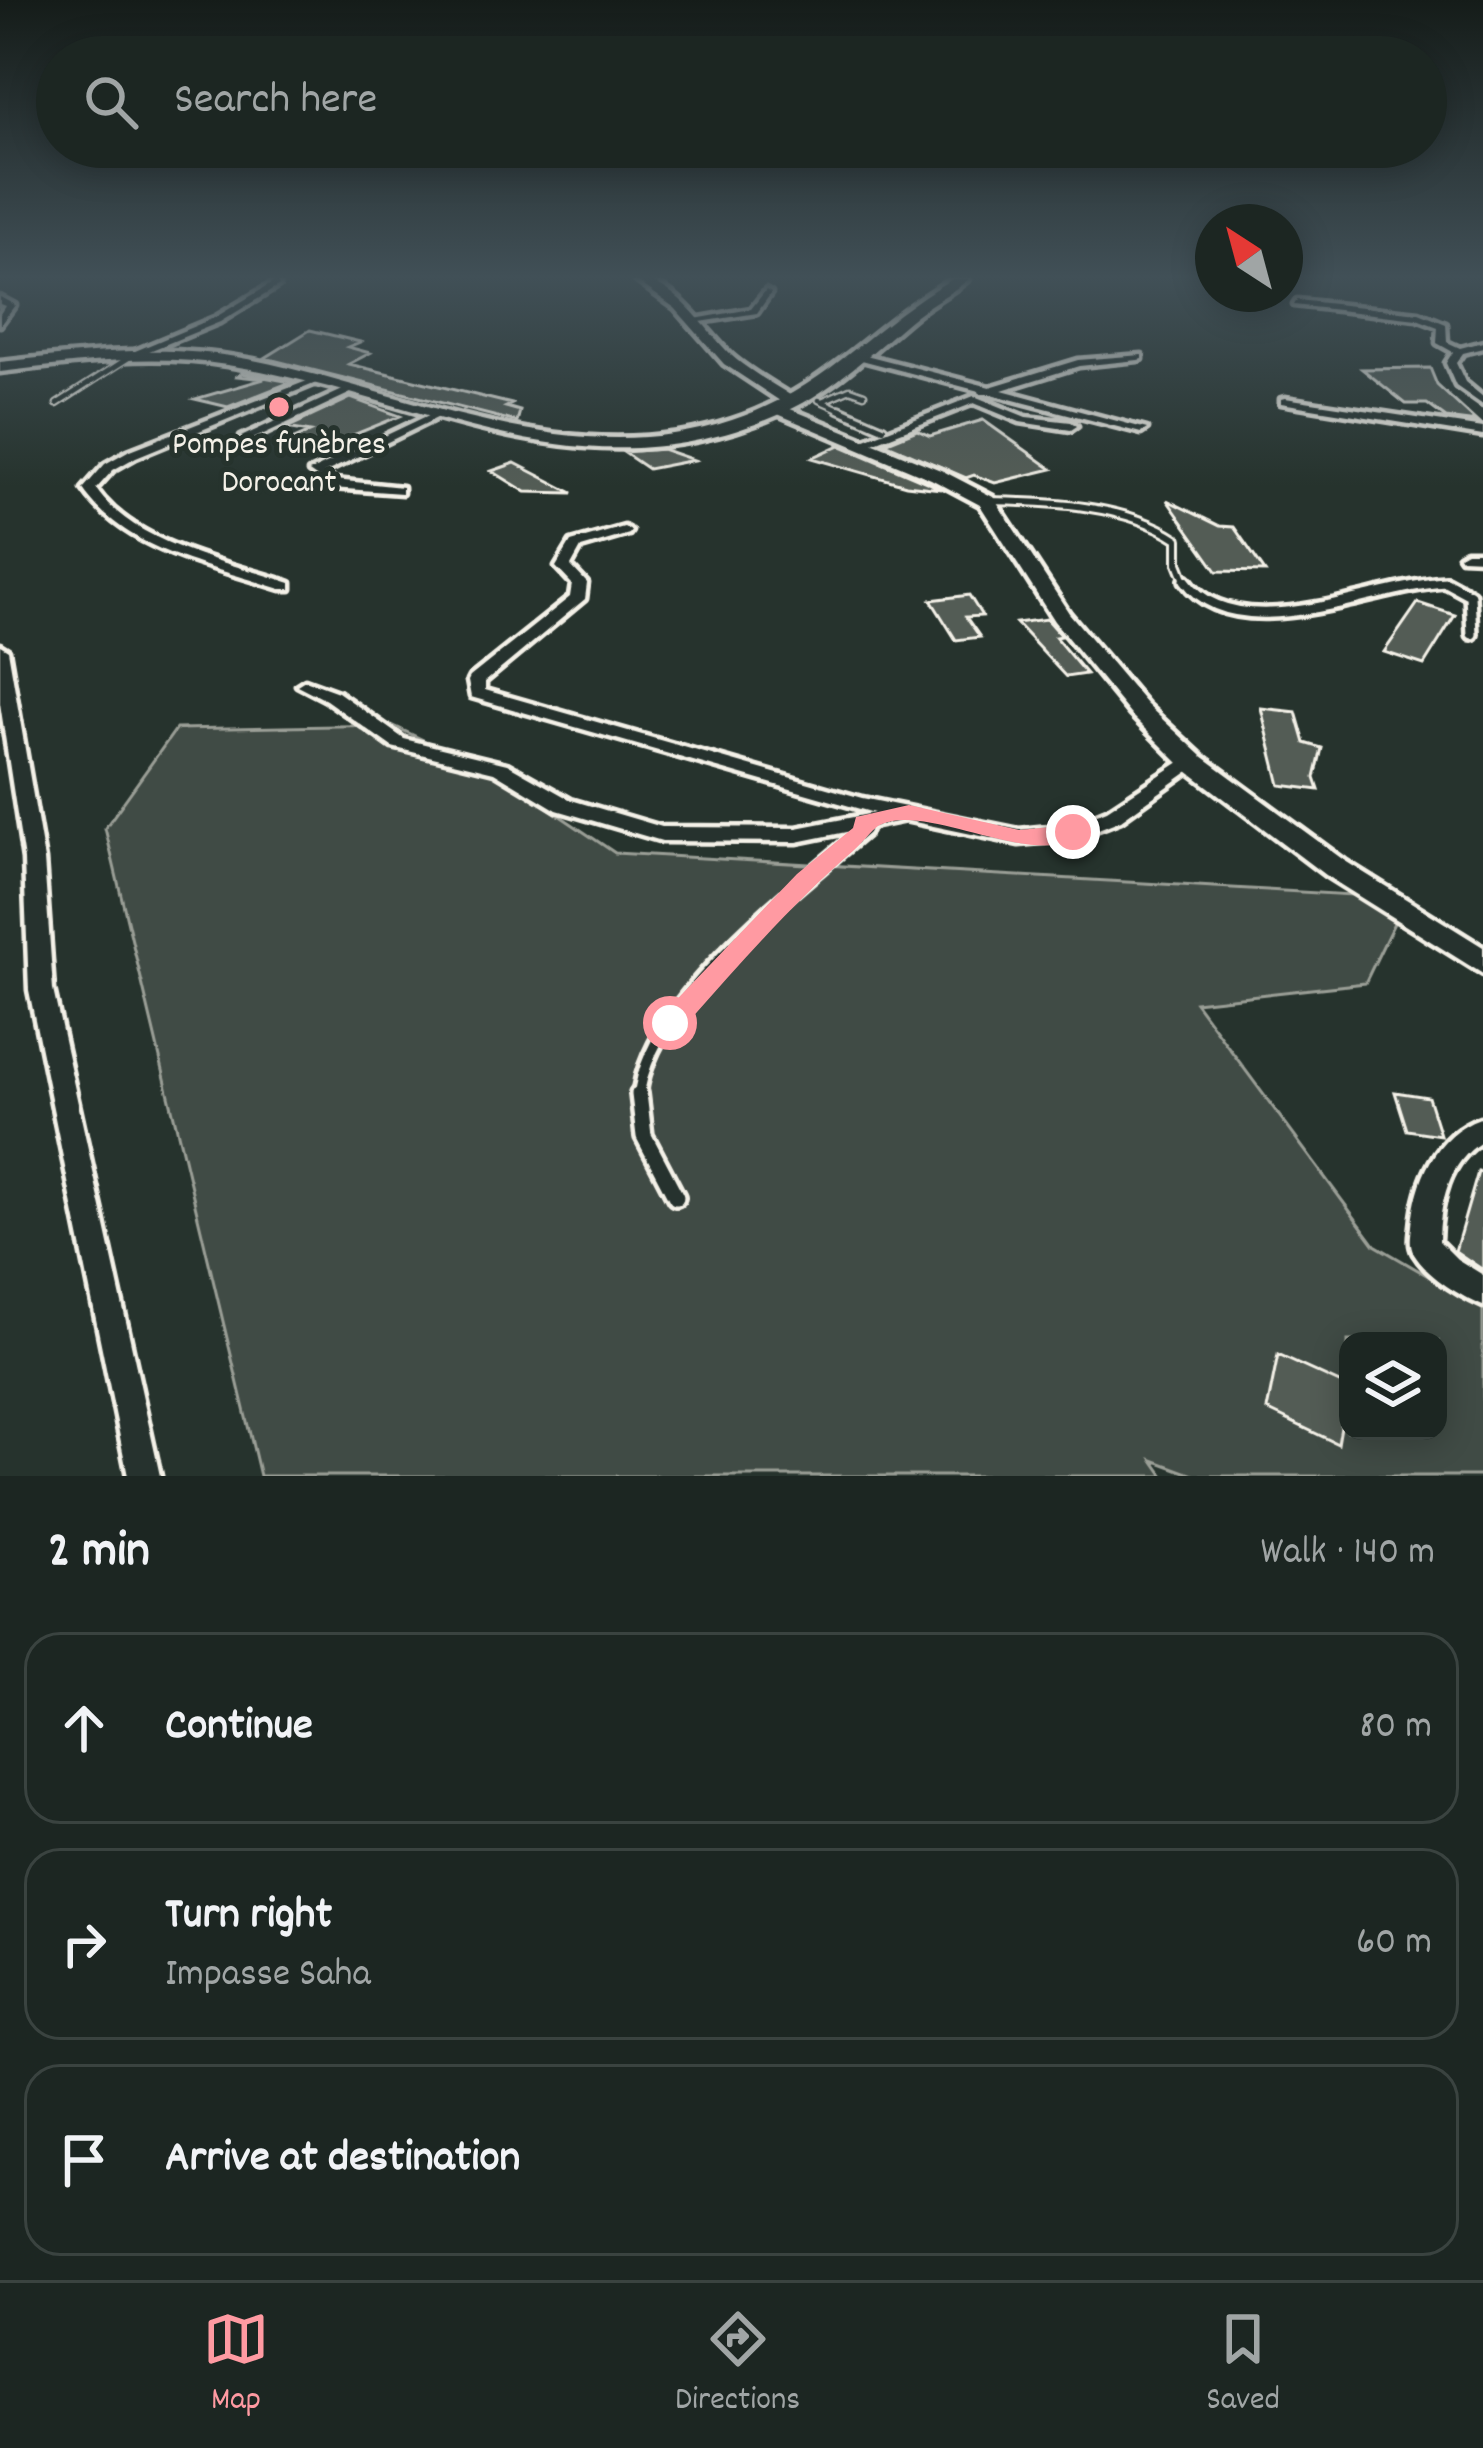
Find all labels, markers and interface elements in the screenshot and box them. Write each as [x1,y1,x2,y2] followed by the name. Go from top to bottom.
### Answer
[36,36,1447,168] search box
[78,69,144,135] icon: search
[174,70,377,134] text: Search here
[1195,204,1303,312] north arrow
[266,394,292,420] marker: Pompes funèbres Dorocant
[172,423,386,508] place label: Pompes funèbres Dorocant
[1046,805,1100,859] route end
[643,996,697,1050] route start
[1339,1332,1447,1440] map controls
[1339,1332,1447,1440] button: layers
[48,1518,150,1590] text: 2 min
[1261,1527,1435,1582] text: Walk · 140 m
[51,1695,117,1761] icon: ahead
[165,1696,313,1760] text: Continue
[1359,1701,1432,1756] text: 80 m
[165,1885,332,1949] text: Turn right
[51,1911,117,1977] icon: right
[1356,1917,1432,1972] text: 60 m
[165,1949,371,2004] text: Impasse Saha
[51,2127,117,2193] icon: arrive
[165,2128,520,2192] text: Arrive at destination
[203,2306,269,2425] tab: Map
[675,2306,800,2425] tab: Directions
[1206,2306,1280,2425] tab: Saved

